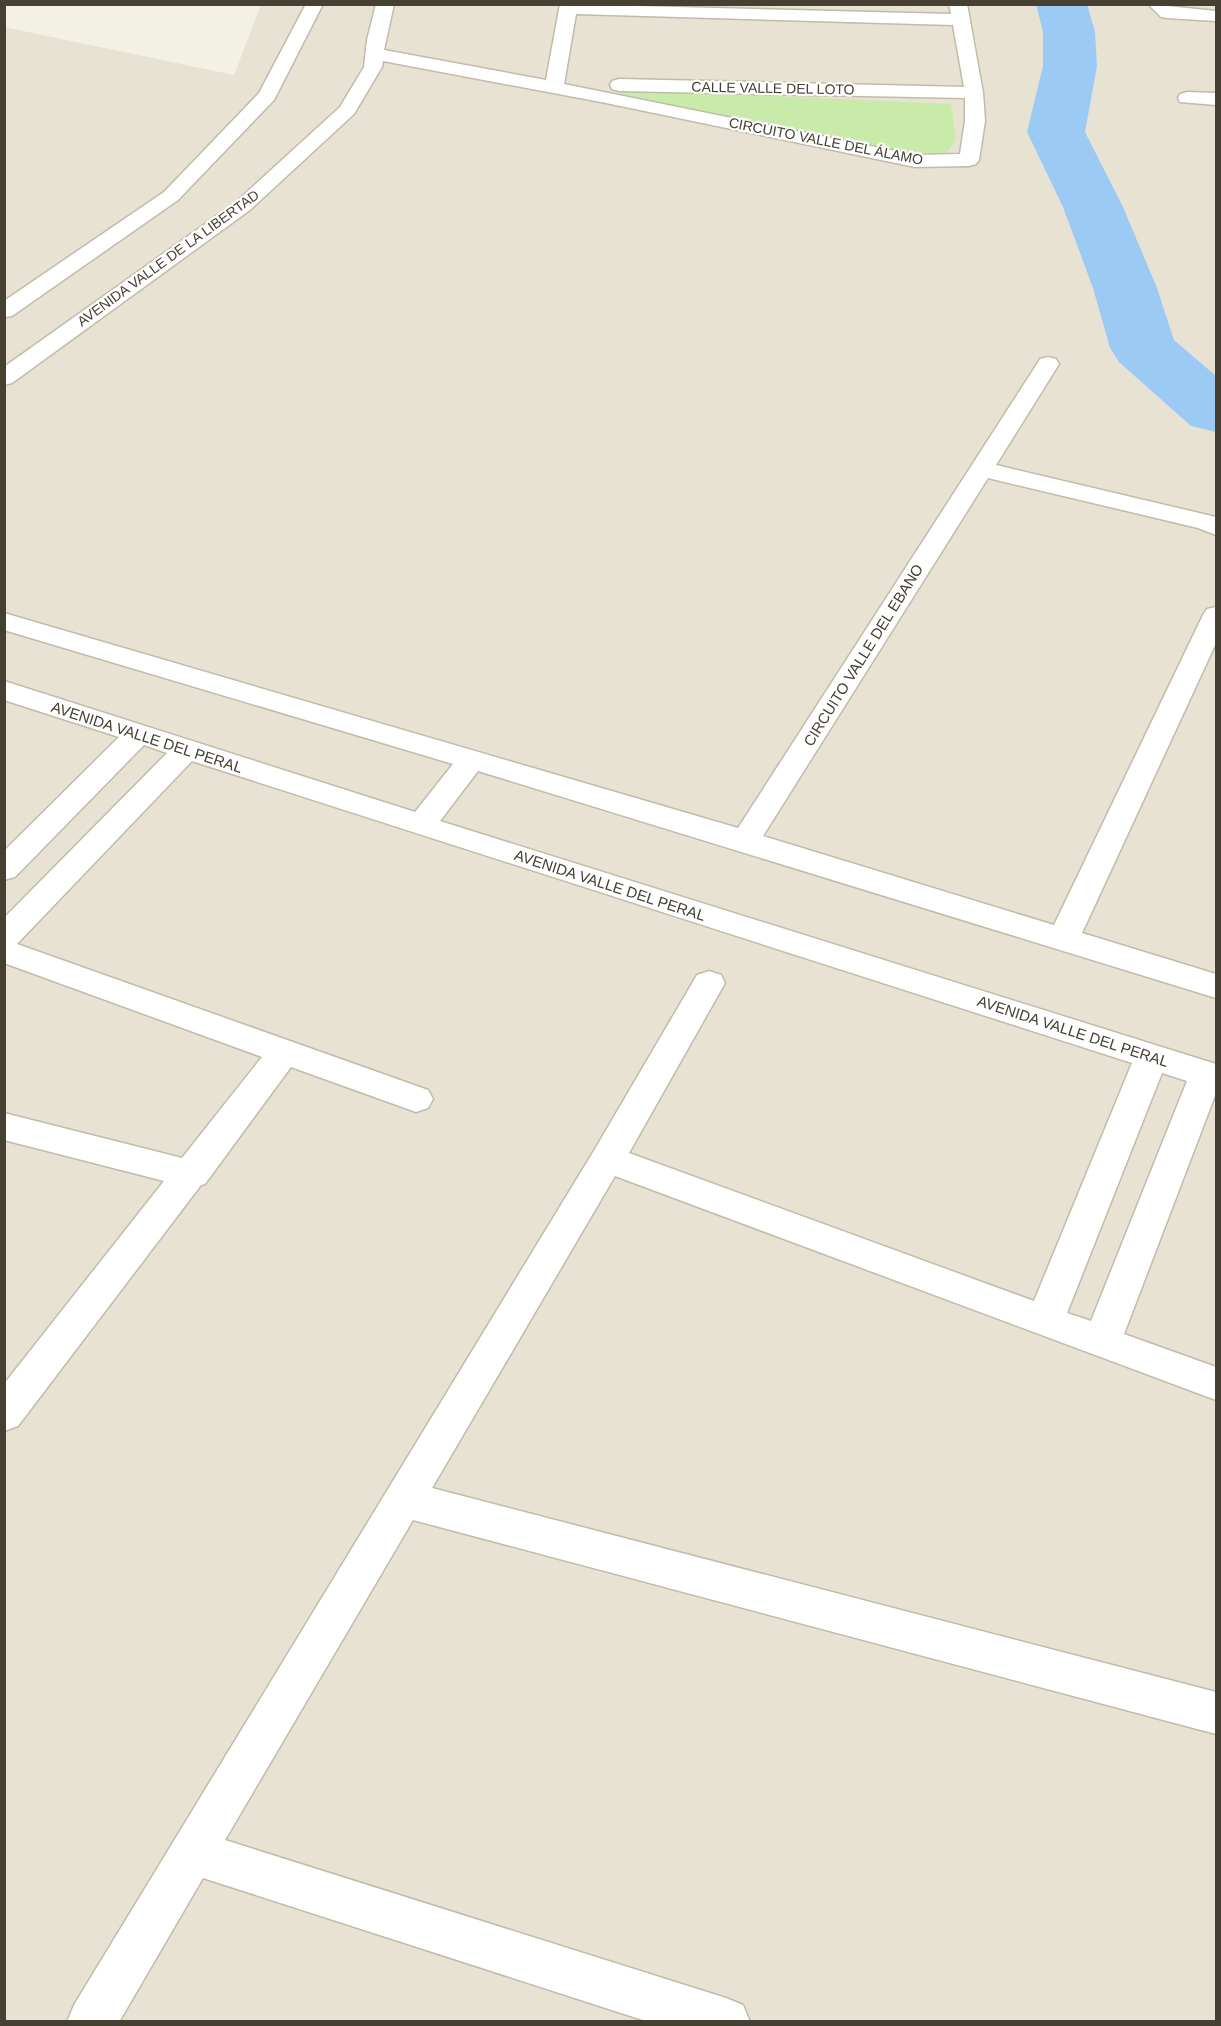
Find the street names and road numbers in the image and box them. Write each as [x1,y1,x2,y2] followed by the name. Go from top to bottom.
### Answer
[691,79,855,97] street label: CALLE VALLE DEL LOTO
[728,114,924,168] street label: CIRCUITO VALLE DEL ÁLAMO
[74,187,262,329] street label: AVENIDA VALLE DE LA LIBERTAD
[800,561,926,749] street label: CIRCUITO VALLE DEL EBANO
[49,698,245,776] street label: AVENIDA VALLE DEL PERAL
[512,846,708,924] street label: AVENIDA VALLE DEL PERAL
[975,992,1171,1070] street label: AVENIDA VALLE DEL PERAL

